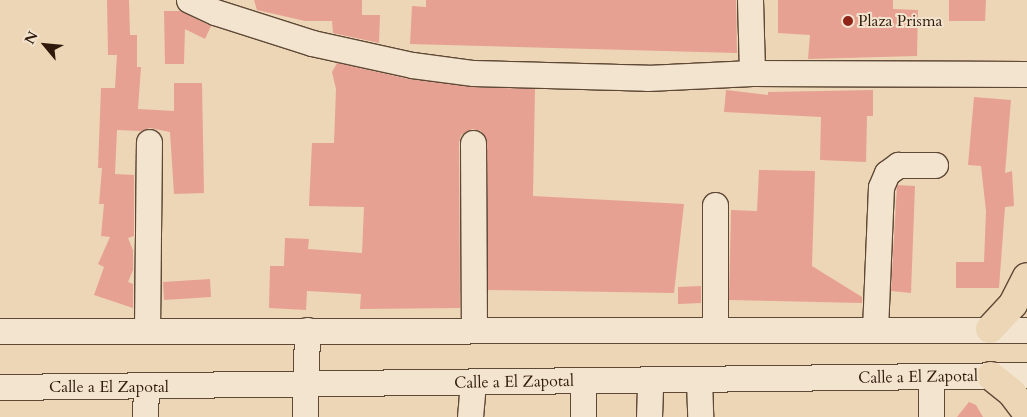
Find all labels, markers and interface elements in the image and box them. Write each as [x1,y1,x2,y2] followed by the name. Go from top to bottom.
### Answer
[858,11,942,31] place label: Plaza Prisma
[842,15,854,27] marker: Plaza Prisma
[20,20,70,70] north arrow
[20,28,43,48] text: N
[858,366,978,388] street label: Calle a El Zapotal
[454,371,574,393] street label: Calle a El Zapotal
[49,377,169,397] street label: Calle a El Zapotal

